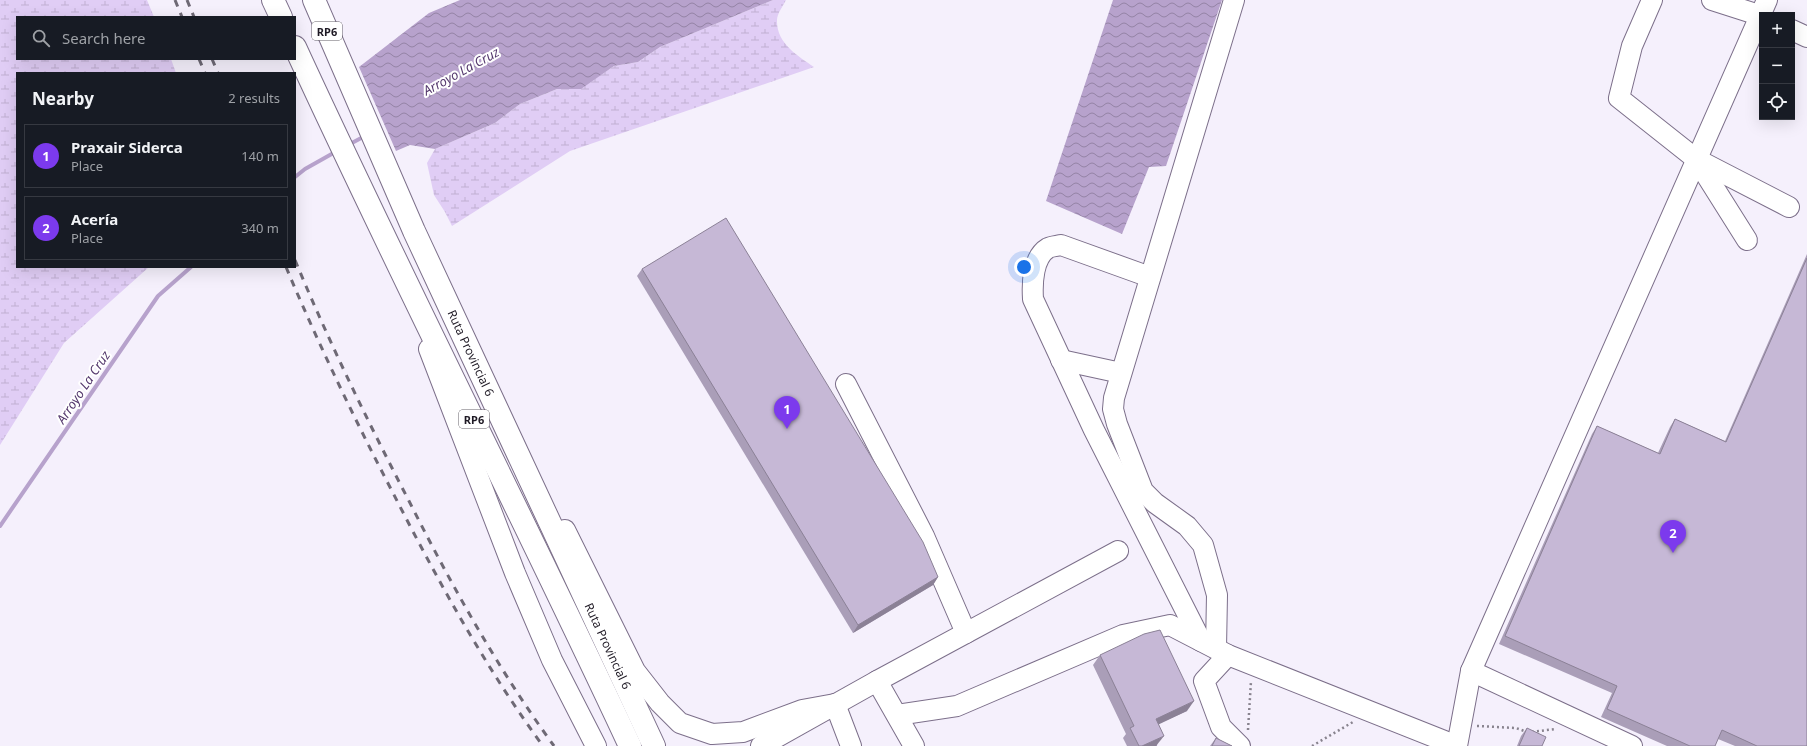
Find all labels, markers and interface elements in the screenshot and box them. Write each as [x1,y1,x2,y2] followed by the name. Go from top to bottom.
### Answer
[1759,12,1795,120] map controls
[1759,12,1795,48] button: +
[16,16,296,60] search box
[312,22,342,40] road number: RP6
[30,27,52,49] icon: search
[62,28,145,48] text: Search here
[419,43,502,100] water label: Arroyo La Cruz
[1759,48,1795,84] button: −
[1759,84,1795,120] button: locate
[32,87,94,110] text: Nearby
[228,89,280,107] text: 2 results
[71,137,183,157] text: Praxair Siderca
[42,147,50,165] text: 1
[241,147,279,165] text: 140 m
[71,157,103,175] text: Place
[71,209,118,229] text: Acería
[42,219,50,237] text: 2
[241,219,279,237] text: 340 m
[71,229,103,247] text: Place
[1014,257,1034,277] your location
[444,307,498,399] street label: Ruta Provincial 6
[51,347,114,428] water label: Arroyo La Cruz
[774,396,800,429] pin: 1
[459,410,489,428] road number: RP6
[1660,520,1686,553] pin: 2
[581,600,635,692] street label: Ruta Provincial 6

